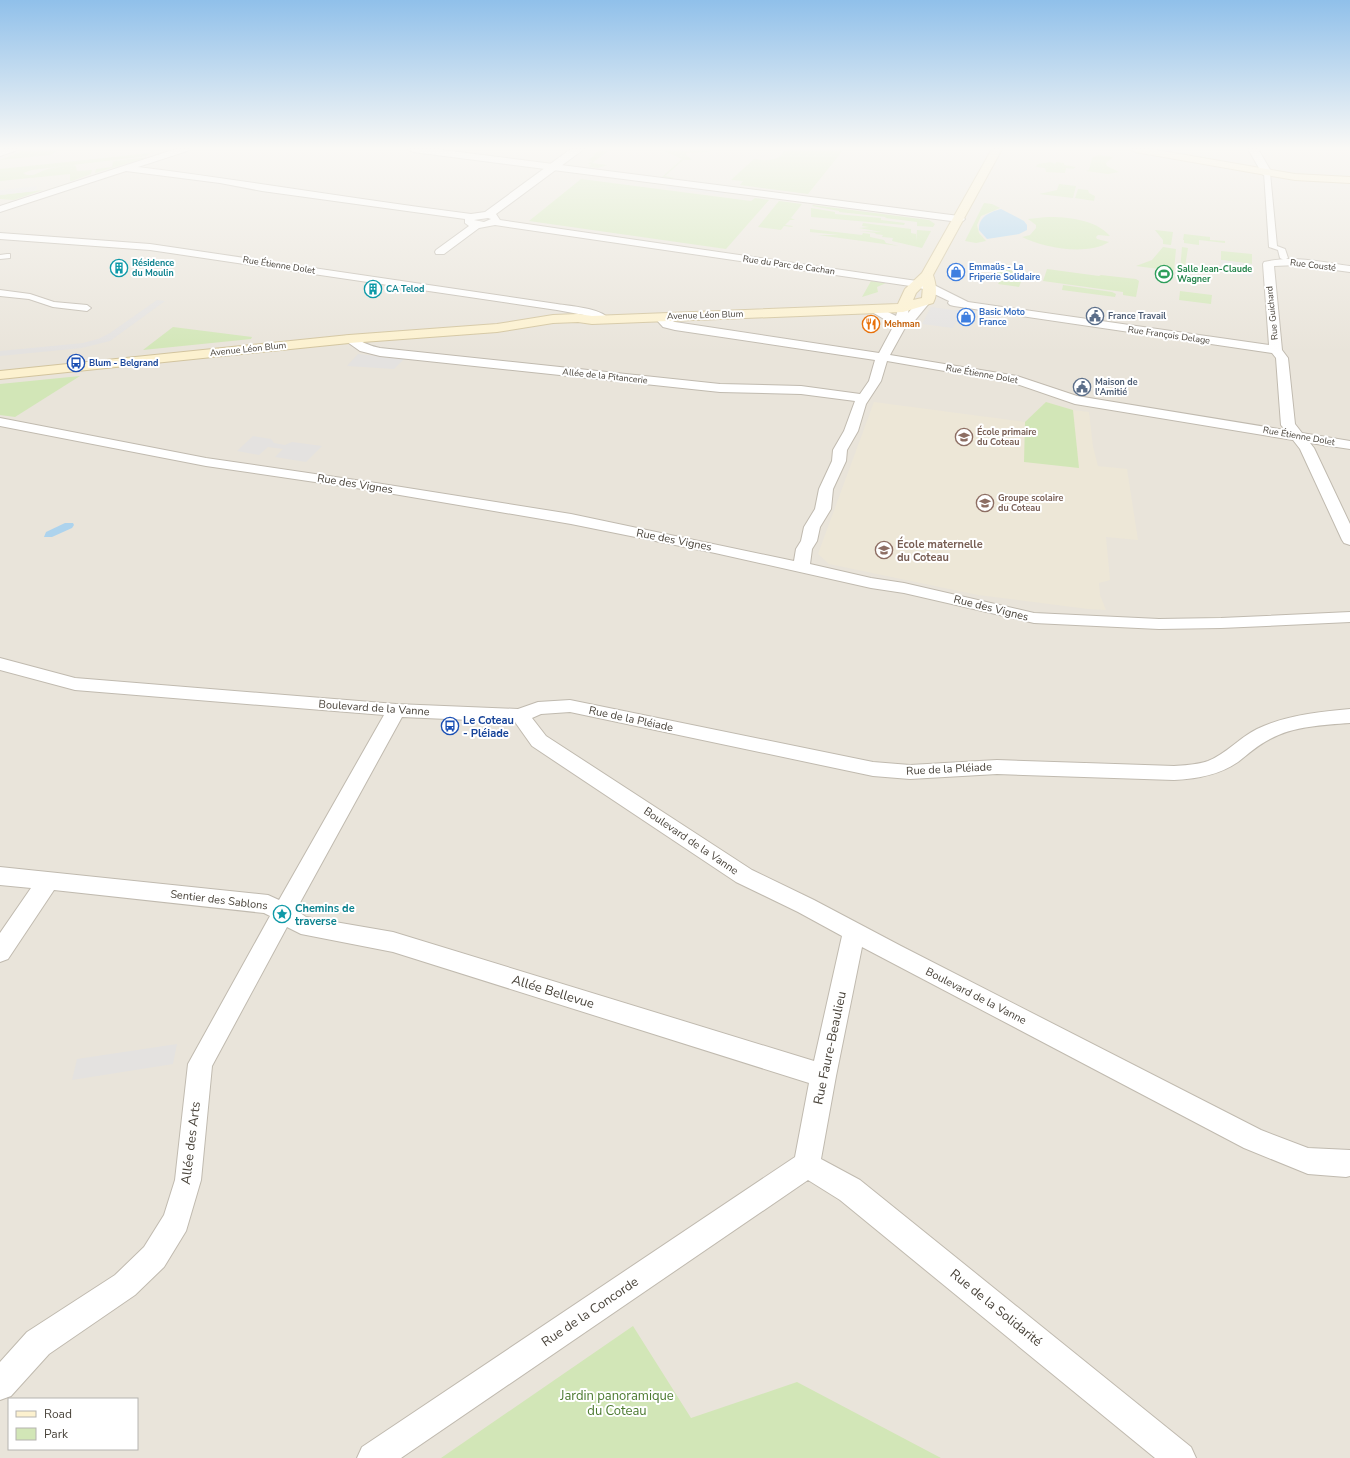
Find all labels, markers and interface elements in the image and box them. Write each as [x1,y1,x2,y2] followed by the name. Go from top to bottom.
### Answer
[242,252,317,277] street label: Rue Étienne Dolet
[742,253,836,277] street label: Rue du Parc de Cachan
[1289,256,1337,274] street label: Rue Cousté
[132,257,174,279] place label: Résidence du Moulin
[109,258,129,278] building icon: Résidence du Moulin
[969,261,1040,283] place label: Emmaüs - La Friperie Solidaire
[946,262,966,282] shop icon: Emmaüs - La Friperie Solidaire
[1177,263,1252,285] place label: Salle Jean-Claude Wagner
[1154,264,1174,284] sports icon: Salle Jean-Claude Wagner
[363,279,383,299] building icon: CA Telod
[386,283,424,295] place label: CA Telod
[1263,285,1281,341] street label: Rue Guichard
[979,306,1025,328] place label: Basic Moto France
[1085,306,1105,326] public building icon: France Travail
[956,307,976,327] shop icon: Basic Moto France
[667,308,744,322] street label: Avenue Léon Blum
[1108,310,1166,322] place label: France Travail
[861,314,881,334] restaurant icon: Mehman
[884,318,920,330] place label: Mehman
[1127,323,1211,347] street label: Rue François Delage
[209,339,287,359] street label: Avenue Léon Blum
[66,353,86,373] bus stop icon: Blum - Belgrand
[89,357,158,369] place label: Blum - Belgrand
[945,361,1020,386] street label: Rue Étienne Dolet
[562,366,648,386] street label: Allée de la Pitancerie
[1095,376,1138,398] place label: Maison de l'Amitié
[1072,377,1092,397] public building icon: Maison de l'Amitié
[1262,423,1337,448] street label: Rue Étienne Dolet
[977,425,1037,448] place label: École primaire du Coteau
[954,427,974,447] school or university icon: École primaire du Coteau
[316,471,394,497] street label: Rue des Vignes
[998,492,1063,514] place label: Groupe scolaire du Coteau
[975,493,995,513] school or university icon: Groupe scolaire du Coteau
[635,525,713,555] street label: Rue des Vignes
[897,536,983,565] place label: École maternelle du Coteau
[874,540,894,560] school or university icon: École maternelle du Coteau
[952,591,1030,625] street label: Rue des Vignes
[318,697,430,719] street label: Boulevard de la Vanne
[587,703,675,735] street label: Rue de la Pléiade
[463,713,514,741] place label: Le Coteau - Pléiade
[440,716,460,736] bus stop icon: Le Coteau - Pléiade
[906,759,992,779] street label: Rue de la Pléiade
[641,804,741,878] street label: Boulevard de la Vanne
[169,887,269,913] street label: Sentier des Sablons
[295,901,355,929] place label: Chemins de traverse
[272,904,292,924] place icon: Chemins de traverse
[923,964,1029,1028] street label: Boulevard de la Vanne
[510,971,597,1013] street label: Allée Bellevue
[809,990,851,1106] street label: Rue Faure-Beaulieu
[177,1100,205,1186] street label: Allée des Arts
[946,1265,1046,1351] street label: Rue de la Solidarité
[538,1273,642,1351] street label: Rue de la Concorde
[559,1387,674,1420] park label: Jardin panoramique du Coteau
[8,1398,138,1450] legend
[44,1406,72,1422] text: Road
[44,1426,69,1442] text: Park

